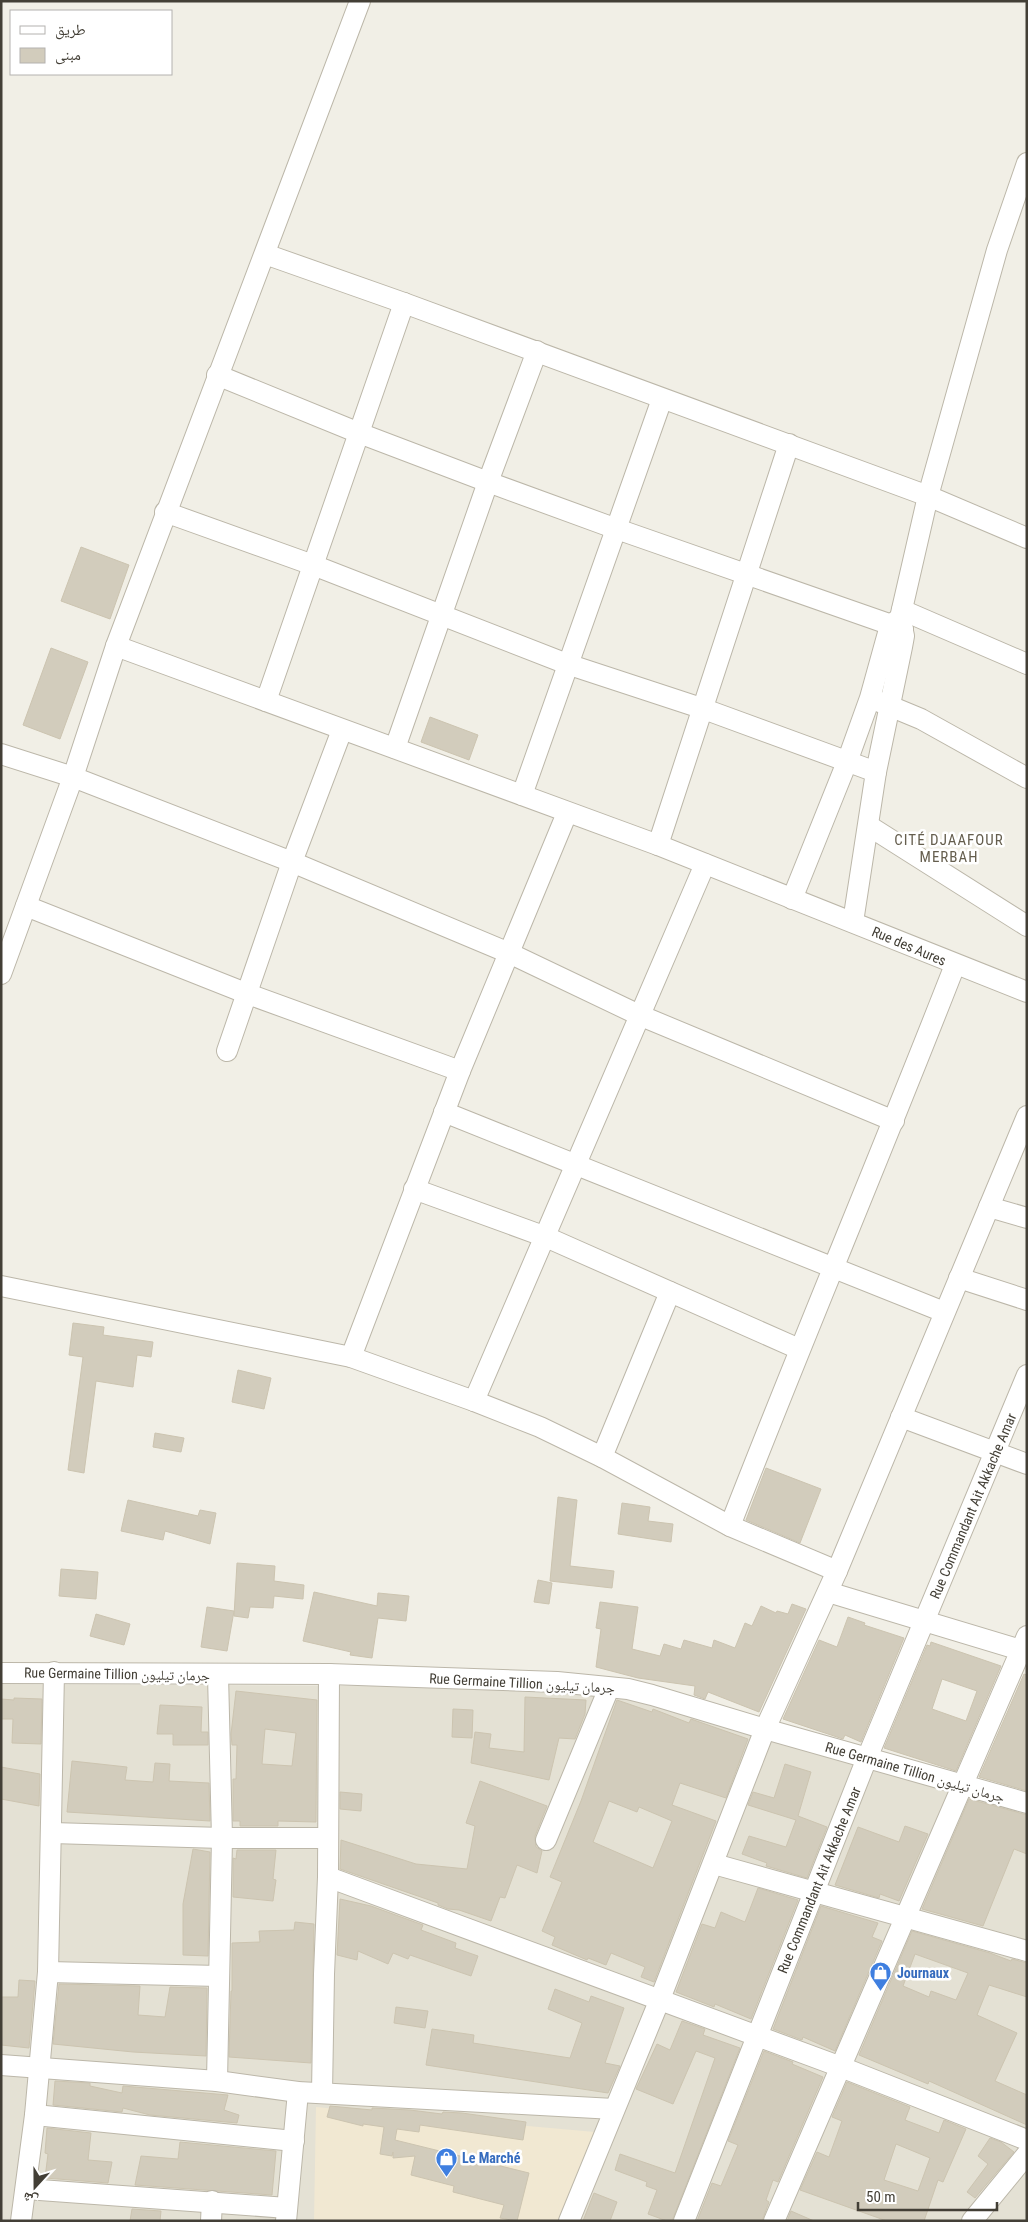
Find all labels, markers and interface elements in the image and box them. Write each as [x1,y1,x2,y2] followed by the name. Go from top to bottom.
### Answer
[10,10,172,75] legend
[55,21,86,40] text: طريق
[55,46,81,65] text: مبنى
[894,831,1004,866] district label: CITÉ DJAAFOUR MERBAH
[870,923,948,969] street label: Rue des Aures
[927,1411,1019,1601] street label: Rue Commandant Ait Akkache Amar
[24,1664,210,1685] street label: Rue Germaine Tillion جرمان تيليون
[429,1670,615,1697] street label: Rue Germaine Tillion جرمان تيليون
[823,1739,1007,1806] street label: Rue Germaine Tillion جرمان تيليون
[774,1784,864,1976] street label: Rue Commandant Ait Akkache Amar
[869,1961,893,1992] shop icon: Journaux
[897,1965,950,1981] place label: Journaux
[434,2146,458,2177] shop icon: Le Marché
[462,2150,521,2166] place label: Le Marché
[10,2162,60,2212] north arrow
[858,2180,997,2212] scale bar
[20,2188,41,2209] text: ش
[866,2188,896,2206] text: 50 m

